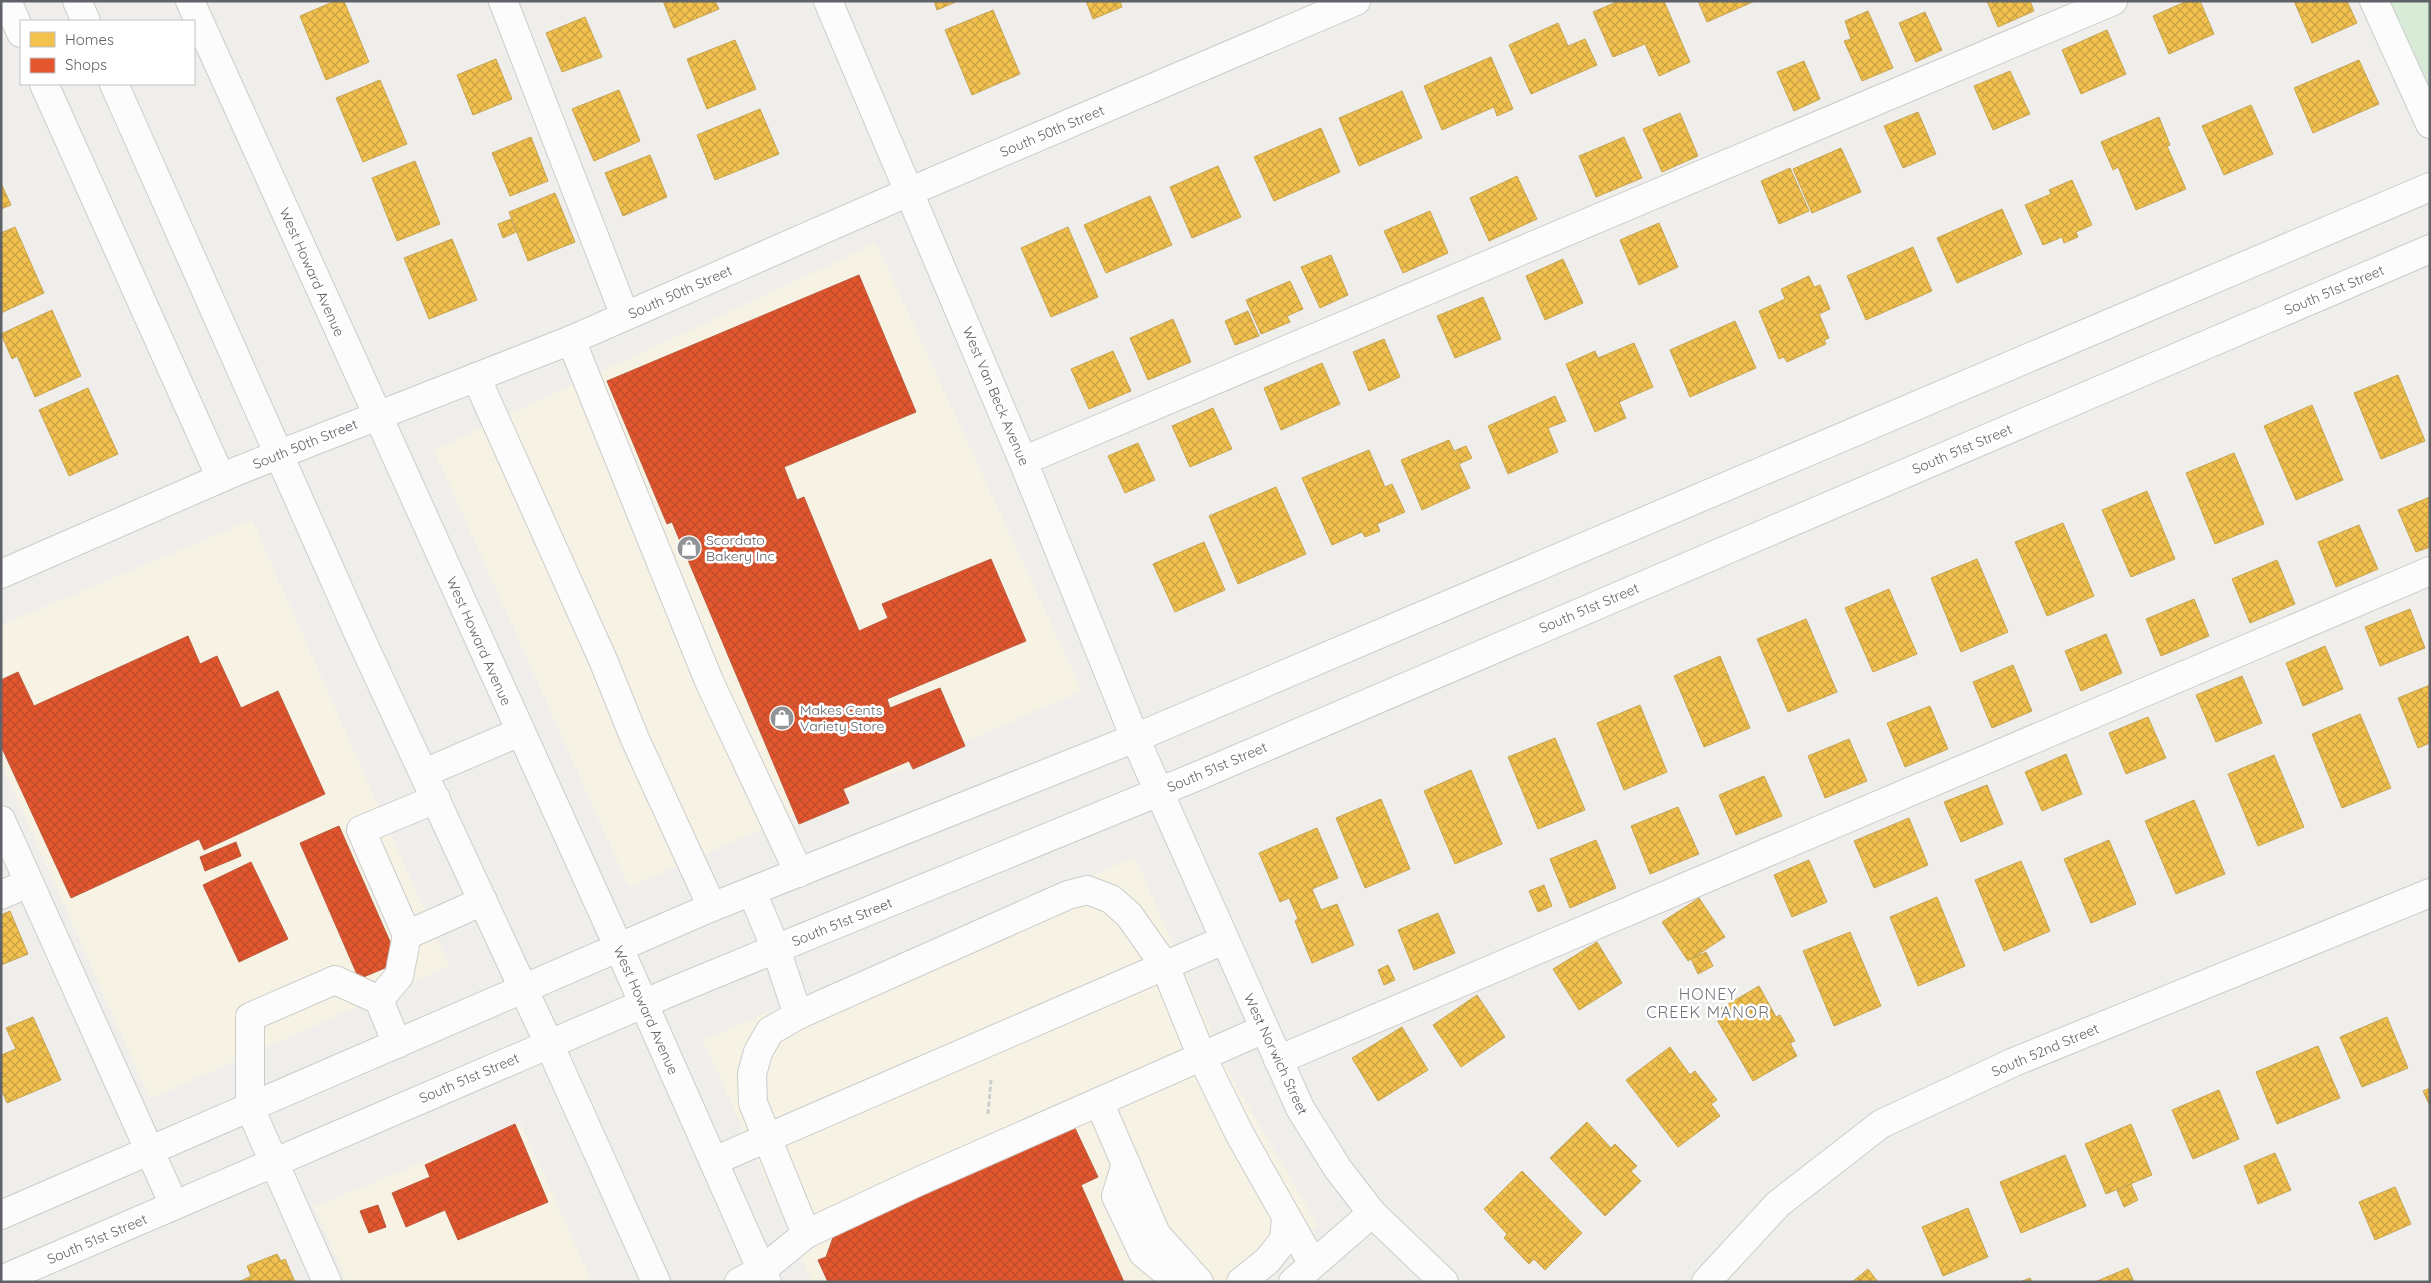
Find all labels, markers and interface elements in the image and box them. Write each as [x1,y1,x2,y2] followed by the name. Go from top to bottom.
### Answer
[20,20,195,85] legend
[65,30,114,49] text: Homes
[65,55,107,74] text: Shops
[997,101,1107,161] street label: South 50th Street
[275,205,349,339] street label: West Howard Avenue
[625,261,735,323] street label: South 50th Street
[2281,261,2387,319] street label: South 51st Street
[959,324,1033,468] street label: West Van Beck Avenue
[250,415,360,473] street label: South 50th Street
[1909,420,2015,478] street label: South 51st Street
[706,531,775,565] place label: Scordato Bakery Inc
[676,535,702,561] shop icon: Scordato Bakery Inc
[442,574,516,708] street label: West Howard Avenue
[1536,579,1642,637] street label: South 51st Street
[800,701,885,735] place label: Makes Cents Variety Store
[769,705,795,731] shop icon: Makes Cents Variety Store
[1164,738,1270,796] street label: South 51st Street
[789,894,895,950] street label: South 51st Street
[609,943,683,1077] street label: West Howard Avenue
[1646,984,1770,1022] district label: HONEY CREEK MANOR
[1240,990,1312,1118] street label: West Norwich Street
[1989,1019,2102,1081] street label: South 52nd Street
[416,1049,522,1107] street label: South 51st Street
[44,1210,150,1268] street label: South 51st Street

